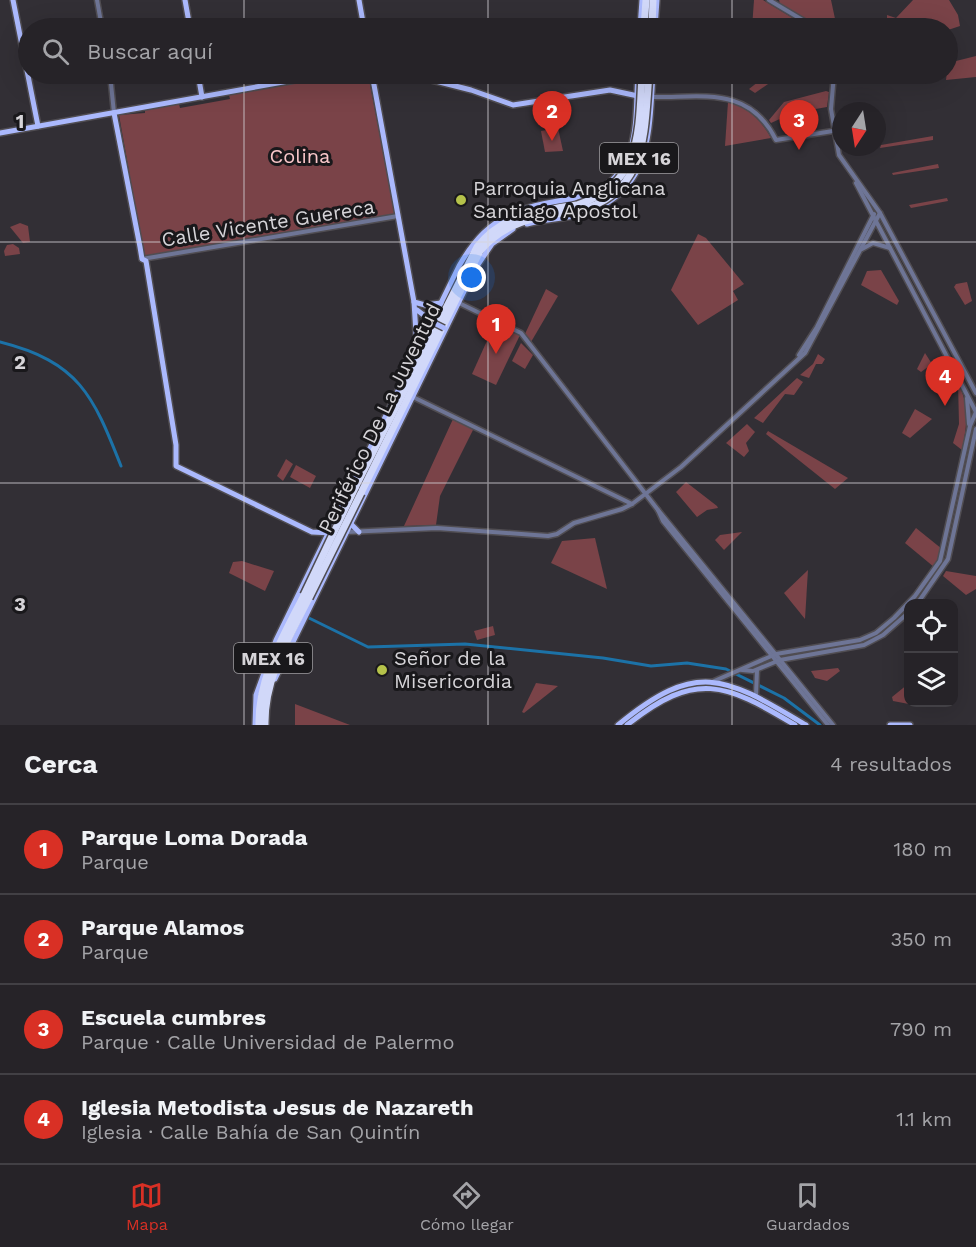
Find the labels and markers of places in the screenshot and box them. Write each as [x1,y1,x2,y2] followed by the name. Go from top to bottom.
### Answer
[532,92,572,141] pin: 2
[780,100,818,150] pin: 3
[473,176,665,223] place label: Parroquia Anglicana Santiago Apostol
[454,193,468,207] marker: Parroquia Anglicana Santiago Apostol
[476,304,516,354] pin: 1
[926,356,964,406] pin: 4
[394,646,512,693] place label: Señor de la Misericordia
[375,663,389,677] marker: Señor de la Misericordia

